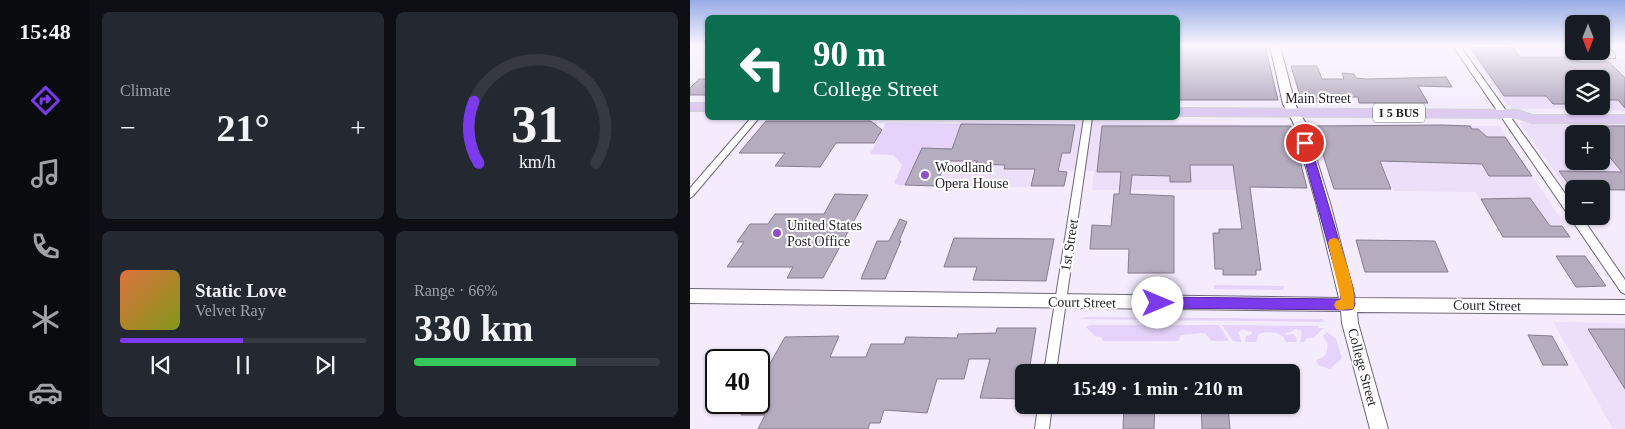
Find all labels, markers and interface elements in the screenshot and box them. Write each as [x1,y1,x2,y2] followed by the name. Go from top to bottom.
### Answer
[1565,15,1610,60] north arrow
[1565,15,1610,225] map controls
[19,19,71,44] text: 15:48
[730,35,795,100] icon: left
[813,35,886,74] text: 90 m
[1565,70,1610,115] button: layers
[813,76,938,101] text: College Street
[120,82,171,99] text: Climate
[28,83,63,118] icon: directions
[1285,91,1351,106] street label: Main Street
[511,96,563,153] text: 31
[1373,104,1425,122] road number: I 5 BUS
[216,107,270,149] text: 21°
[120,112,136,143] text: −
[350,112,366,143] text: +
[1284,122,1326,164] pin
[1565,125,1610,170] button: +
[1291,129,1319,157] icon: arrive
[519,152,555,172] text: km/h
[28,156,63,191] icon: music
[935,160,1008,191] place label: Woodland Opera House
[919,169,931,181] marker: Woodland Opera House
[1565,180,1610,225] button: −
[787,218,862,249] place label: United States Post Office
[1058,218,1081,272] street label: 1st Street
[771,227,783,239] marker: United States Post Office
[28,229,63,264] icon: phone
[1131,276,1183,328] position arrow
[195,280,286,301] text: Static Love
[414,282,498,299] text: Range · 66%
[1048,294,1116,311] street label: Court Street
[1453,297,1521,314] street label: Court Street
[28,302,63,337] icon: climate
[195,302,266,319] text: Velvet Ray
[414,307,533,349] text: 330 km
[1345,327,1380,408] street label: College Street
[705,349,770,414] speed limit sign: 40
[147,351,175,379] icon: previous
[229,351,257,379] icon: pause
[311,351,339,379] icon: next
[28,375,63,410] icon: car
[1072,378,1243,399] text: 15:49 · 1 min · 210 m

